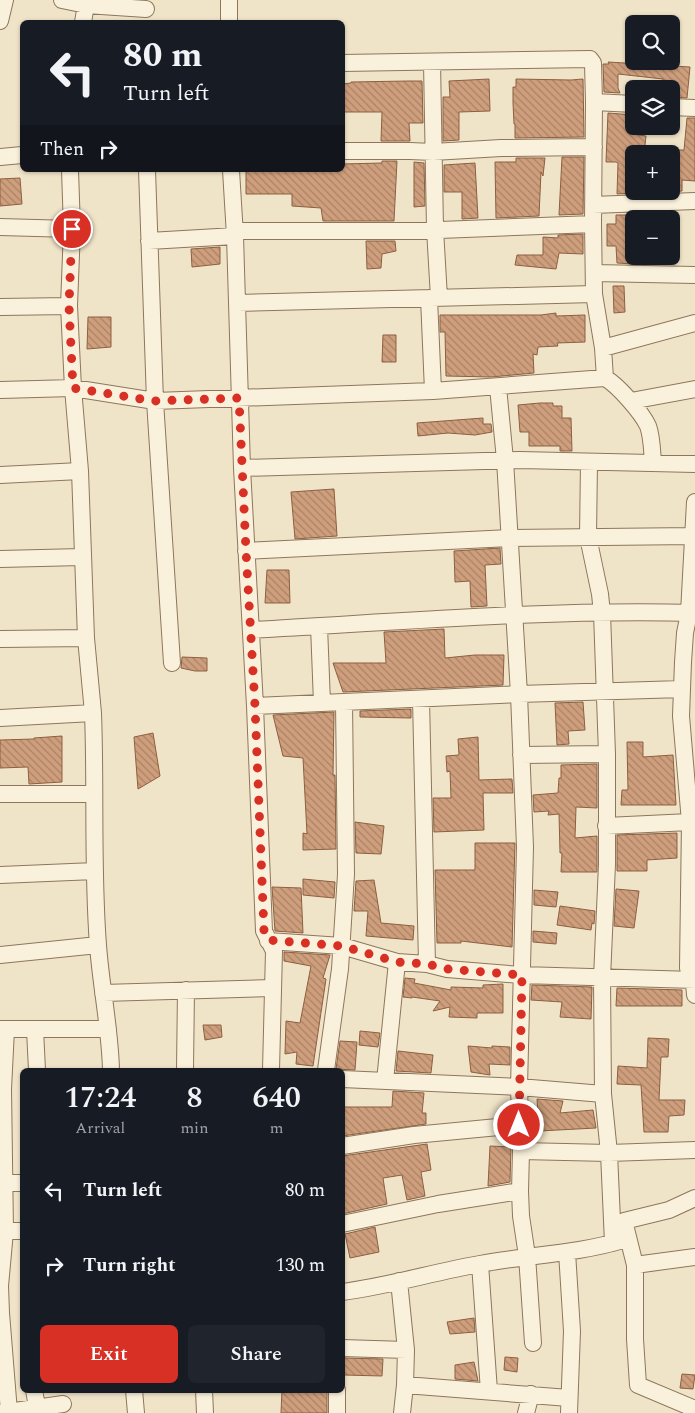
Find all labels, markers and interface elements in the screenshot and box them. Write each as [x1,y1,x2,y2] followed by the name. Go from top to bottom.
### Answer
[625,15,680,265] map controls
[625,15,680,70] button: search
[123,29,203,82] text: 80 m
[40,40,105,105] icon: left
[123,77,209,110] text: Turn left
[625,80,680,135] button: layers
[40,135,84,164] text: Then
[94,135,122,163] icon: right
[625,145,680,200] button: +
[51,208,93,250] pin
[625,210,680,265] button: −
[58,215,86,243] icon: arrive
[64,1075,136,1121] text: 17:24
[186,1075,202,1121] text: 8
[253,1075,301,1121] text: 640
[492,1098,544,1150] position arrow
[75,1116,125,1140] text: Arrival
[180,1116,208,1140] text: min
[270,1116,284,1140] text: m
[83,1176,162,1205] text: Turn left
[285,1176,325,1205] text: 80 m
[40,1177,68,1205] icon: left
[83,1251,176,1280] text: Turn right
[275,1251,325,1280] text: 130 m
[40,1252,68,1280] icon: right
[40,1325,178,1383] button: Exit
[188,1325,325,1383] button: Share

